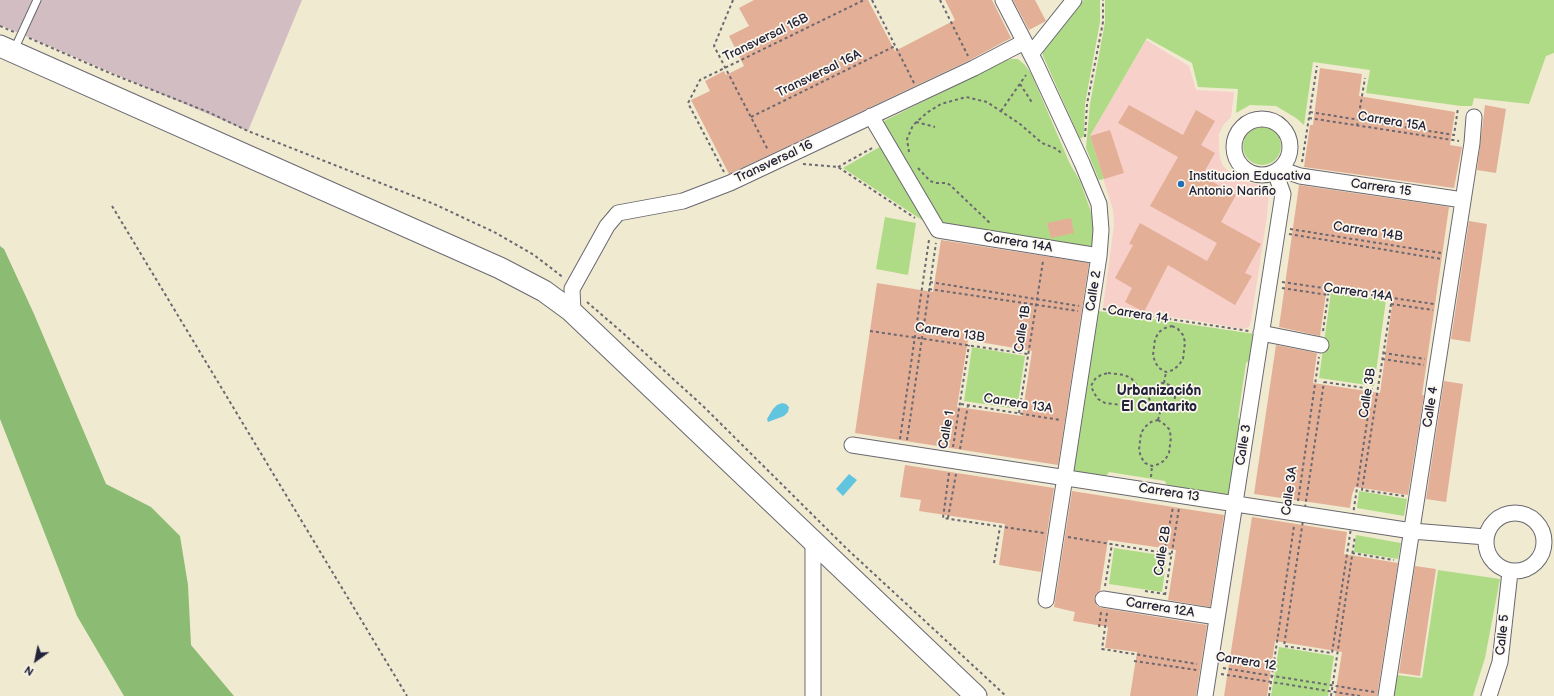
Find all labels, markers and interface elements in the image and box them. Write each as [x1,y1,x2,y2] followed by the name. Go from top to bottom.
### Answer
[721,11,811,65] street label: Transversal 16B
[774,47,864,101] street label: Transversal 16A
[1357,109,1427,135] street label: Carrera 15A
[732,137,816,187] street label: Transversal 16
[1189,169,1311,200] place label: Institucion Educativa Antonio Nariño
[1350,176,1412,200] street label: Carrera 15
[1176,179,1186,189] marker: Institucion Educativa Antonio Nariño
[1332,219,1404,245] street label: Carrera 14B
[982,230,1054,256] street label: Carrera 14A
[1083,269,1105,313] street label: Calle 2
[1322,280,1394,306] street label: Carrera 14A
[1106,302,1170,328] street label: Carrera 14
[1012,304,1034,354] street label: Calle 1B
[914,320,986,346] street label: Carrera 13B
[1356,367,1380,419] street label: Calle 3B
[1117,383,1201,416] district label: Urbanización El Cantarito
[1420,385,1442,429] street label: Calle 4
[982,391,1054,417] street label: Carrera 13A
[936,410,958,450] street label: Calle 1
[1233,423,1255,467] street label: Calle 3
[1279,465,1301,517] street label: Calle 3A
[1137,480,1201,506] street label: Carrera 13
[1151,525,1175,577] street label: Calle 2B
[1125,595,1195,621] street label: Carrera 12A
[1493,614,1513,656] street label: Calle 5
[16,640,56,680] north arrow
[1214,649,1278,675] street label: Carrera 12
[22,663,36,678] text: N

